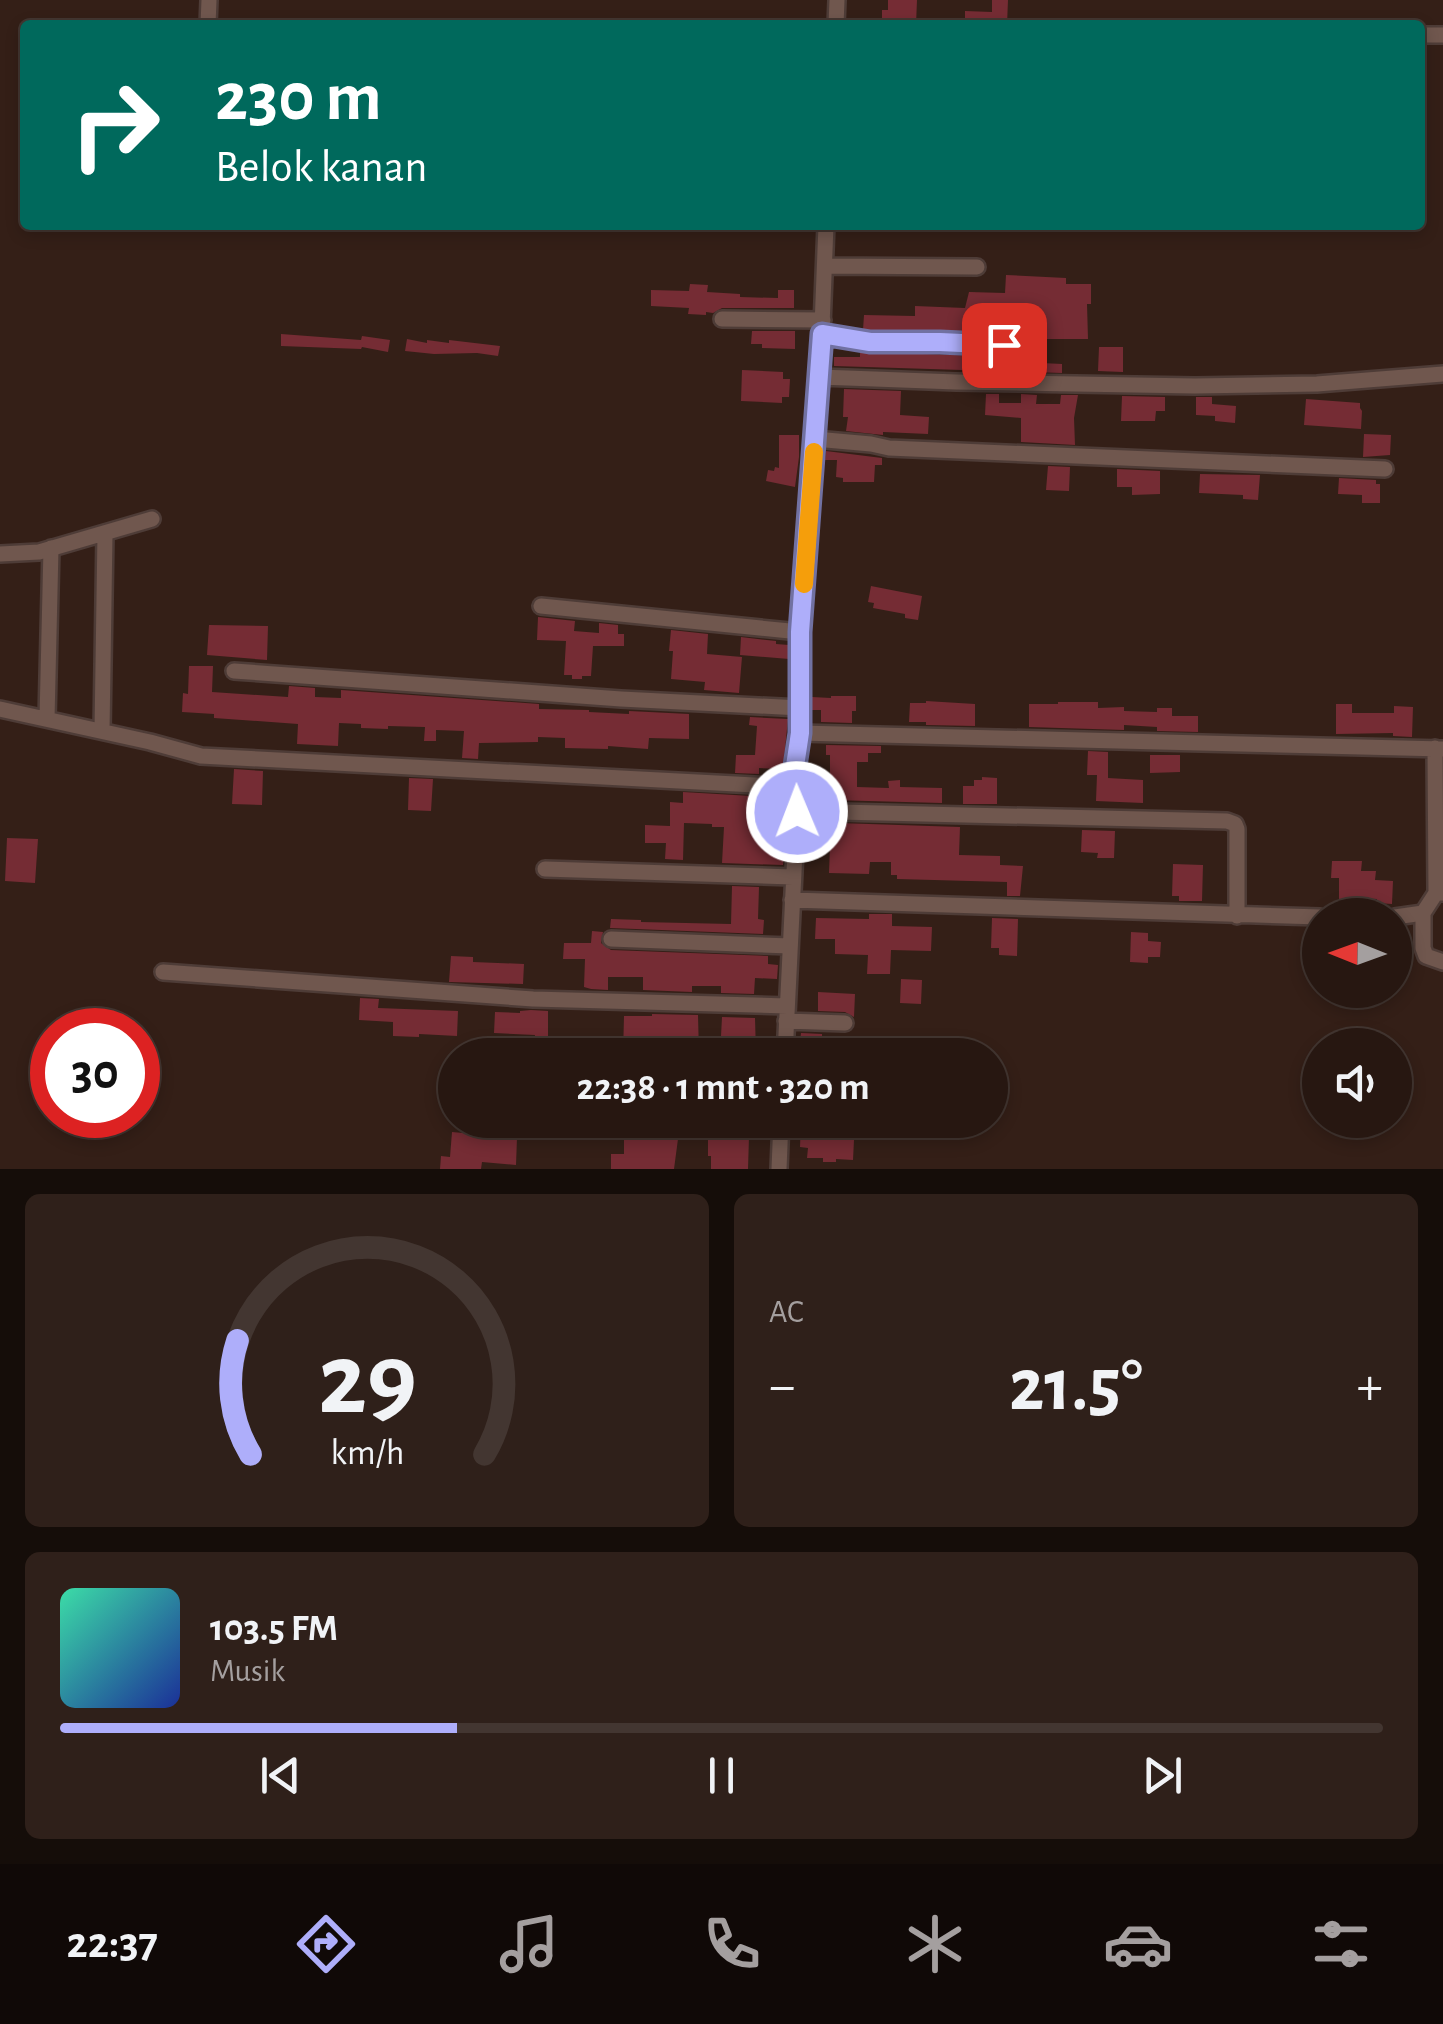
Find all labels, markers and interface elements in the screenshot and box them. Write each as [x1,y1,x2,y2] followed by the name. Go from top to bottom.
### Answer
[50,60,180,190] icon: right
[215,63,382,133] text: 230 m
[215,145,427,190] text: Belok kanan
[962,303,1047,388] pin
[977,318,1032,373] icon: arrive
[745,760,849,864] position arrow
[1302,898,1412,1008] north arrow
[1302,898,1412,1138] map controls
[30,1008,160,1138] speed limit sign: 30
[1302,1028,1412,1138] button: sound
[576,1069,870,1107] text: 22:38 · 1 mnt · 320 m
[769,1296,804,1328] text: AC
[317,1329,417,1433] text: 29
[1009,1349,1143,1424] text: 21.5°
[769,1359,795,1414] text: −
[1357,1359,1383,1414] text: +
[330,1435,404,1471] text: km/h
[210,1610,338,1648] text: 103.5 FM
[210,1655,285,1687] text: Musik
[253,1748,308,1803] icon: previous
[694,1748,749,1803] icon: pause
[1135,1748,1190,1803] icon: next
[291,1909,361,1979] icon: directions
[494,1909,564,1979] icon: music
[697,1909,767,1979] icon: phone
[900,1909,970,1979] icon: climate
[1103,1909,1173,1979] icon: car
[1306,1909,1376,1979] icon: filters
[67,1921,158,1966] text: 22:37

